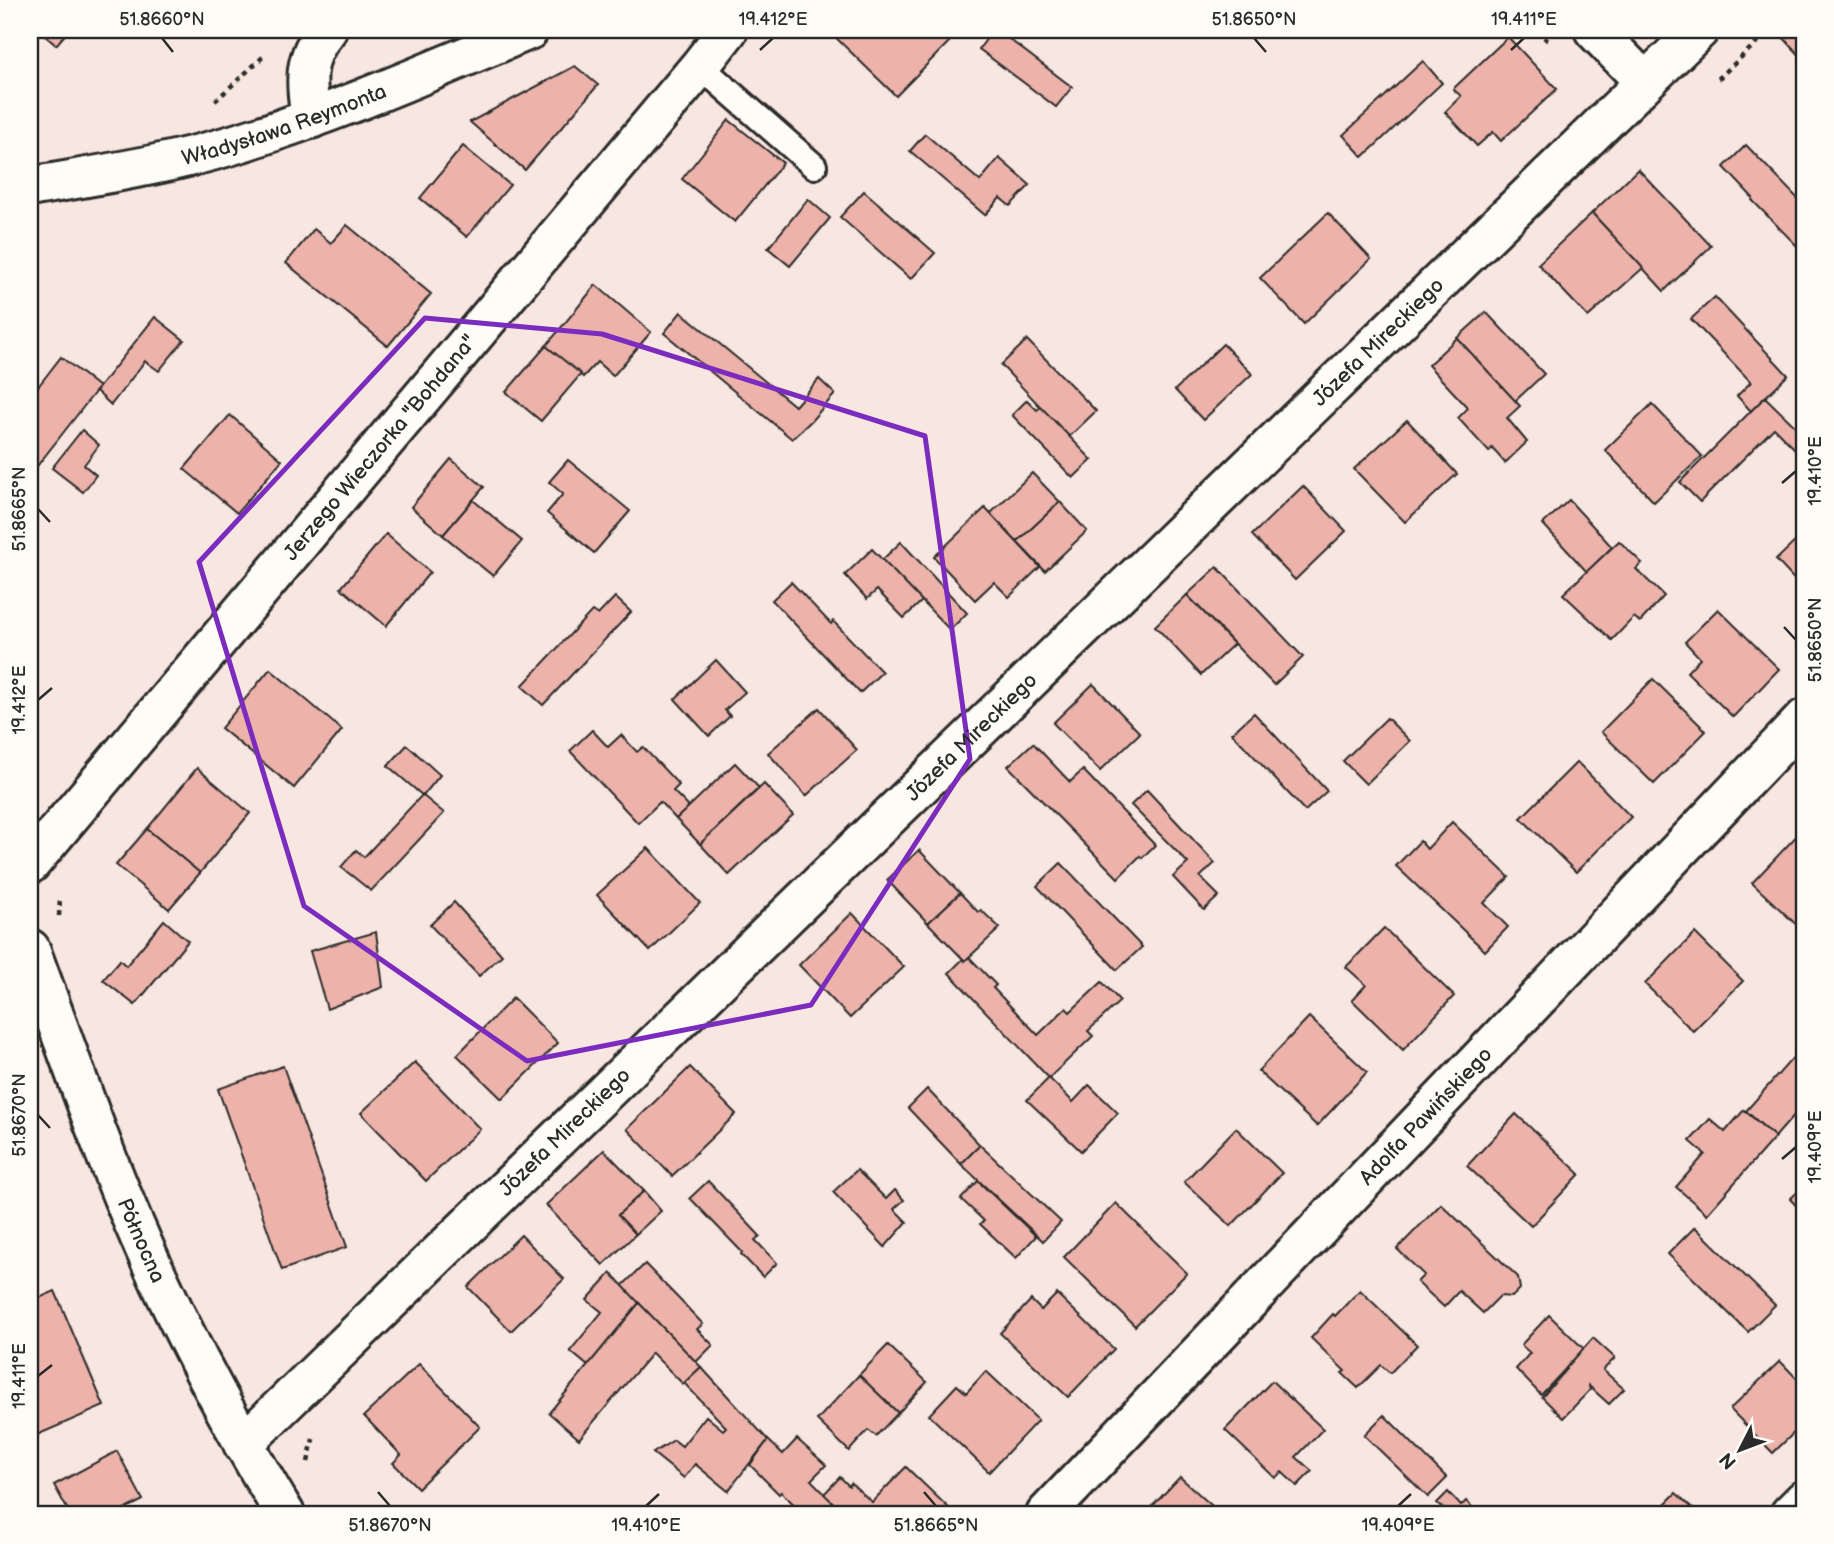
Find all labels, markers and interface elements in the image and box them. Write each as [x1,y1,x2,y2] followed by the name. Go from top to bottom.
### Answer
[119,9,205,30] text: 51.8660°N
[738,9,808,30] text: 19.412°E
[1211,9,1297,30] text: 51.8650°N
[1491,9,1557,30] text: 19.411°E
[179,79,390,171] street label: Władysława Reymonta
[1307,273,1449,412] street label: Józefa Mireckiego
[278,330,482,566] street label: Jerzego Wieczorka "Bohdana"
[1805,436,1826,506] text: 19.410°E
[9,466,30,552] text: 51.8665°N
[1805,597,1826,683] text: 51.8650°N
[9,665,30,735] text: 19.412°E
[901,668,1042,807] street label: Józefa Mireckiego
[1354,1042,1498,1190] street label: Adolfa Pawińskiego
[494,1063,636,1202] street label: Józefa Mireckiego
[9,1073,30,1157] text: 51.8670°N
[1805,1110,1826,1184] text: 19.409°E
[112,1195,171,1287] street label: Północna
[9,1343,30,1409] text: 19.411°E
[1704,1414,1774,1484] north arrow
[1715,1447,1742,1473] text: N
[348,1515,432,1536] text: 51.8670°N
[611,1515,681,1536] text: 19.410°E
[893,1515,979,1536] text: 51.8665°N
[1361,1515,1435,1536] text: 19.409°E

